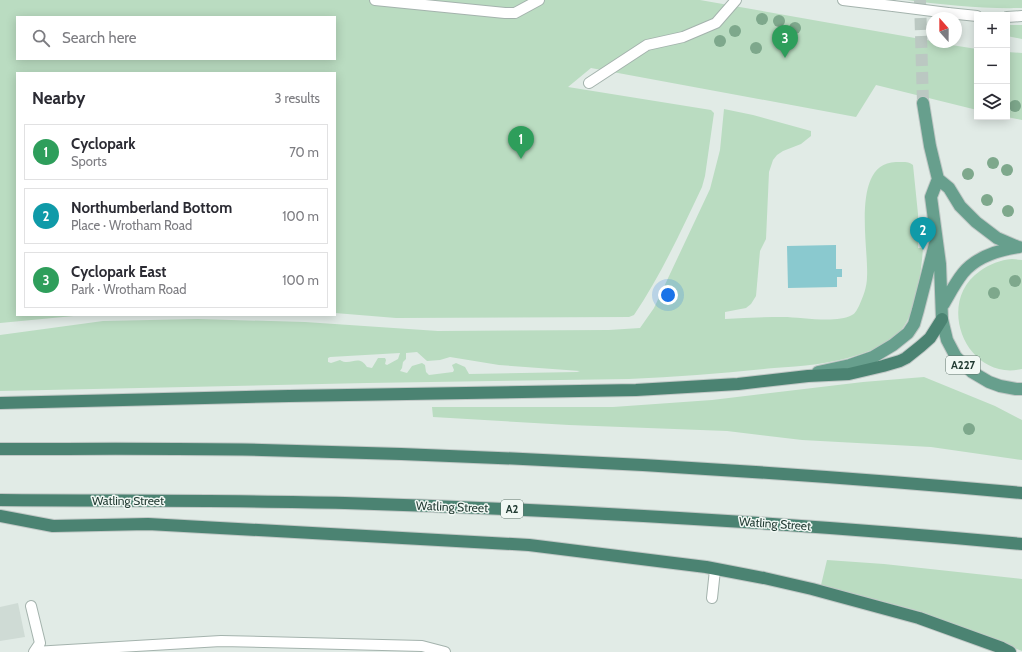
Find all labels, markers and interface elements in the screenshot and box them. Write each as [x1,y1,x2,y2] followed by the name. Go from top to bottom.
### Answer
[926,12,962,48] north arrow
[974,12,1010,120] map controls
[974,12,1010,48] button: +
[16,16,336,60] search box
[772,25,798,58] pin: 3
[30,27,52,49] icon: search
[62,29,137,47] text: Search here
[974,48,1010,84] button: −
[974,84,1010,120] button: layers
[32,88,85,108] text: Nearby
[274,90,320,106] text: 3 results
[508,126,534,159] pin: 1
[71,135,136,153] text: Cyclopark
[44,144,48,160] text: 1
[289,144,319,160] text: 70 m
[71,153,107,169] text: Sports
[71,199,232,217] text: Northumberland Bottom
[43,208,49,224] text: 2
[282,208,319,224] text: 100 m
[71,217,192,233] text: Place · Wrotham Road
[910,217,936,250] pin: 2
[71,263,166,281] text: Cyclopark East
[42,272,50,288] text: 3
[282,272,319,288] text: 100 m
[71,281,186,297] text: Park · Wrotham Road
[658,285,678,305] your location
[946,356,980,374] road number: A227
[92,493,164,508] street label: Watling Street
[416,498,488,515] street label: Watling Street
[501,500,523,518] road number: A2
[739,514,812,534] street label: Watling Street

